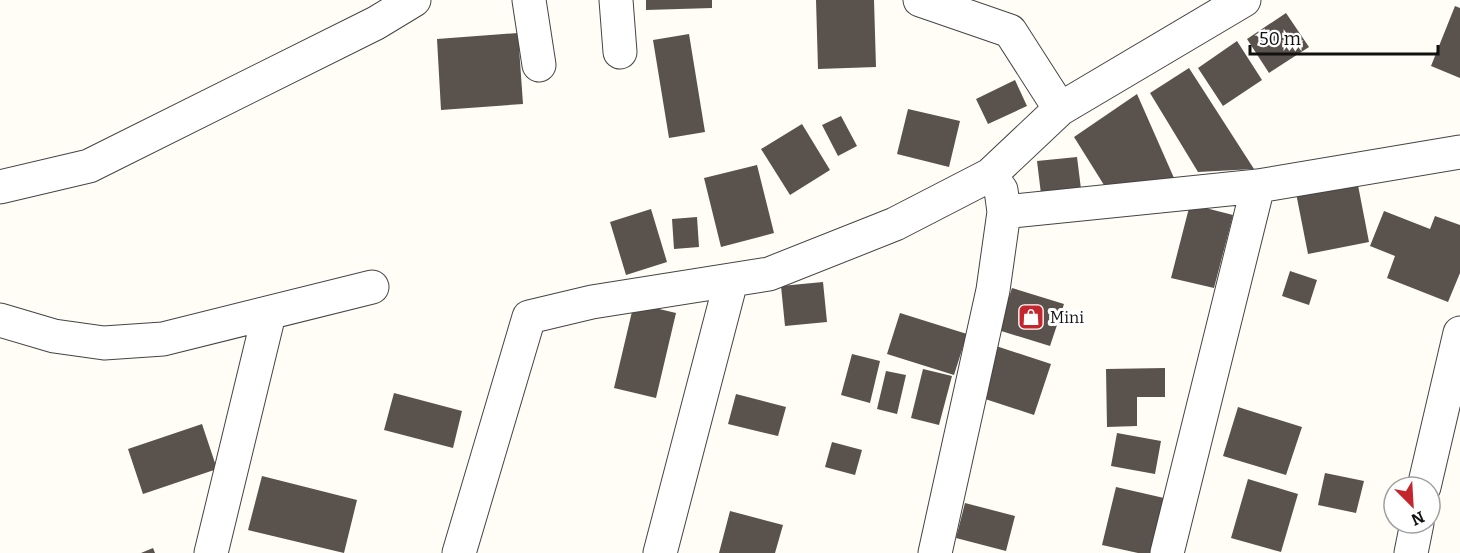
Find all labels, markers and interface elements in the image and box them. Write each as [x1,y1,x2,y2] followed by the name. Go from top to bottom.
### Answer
[1250,18,1438,56] scale bar
[1259,28,1301,50] text: 50 m
[1016,302,1046,332] shop icon: Mini
[1050,308,1084,327] place label: Mini
[1382,475,1442,535] north arrow
[1408,507,1427,529] text: N

